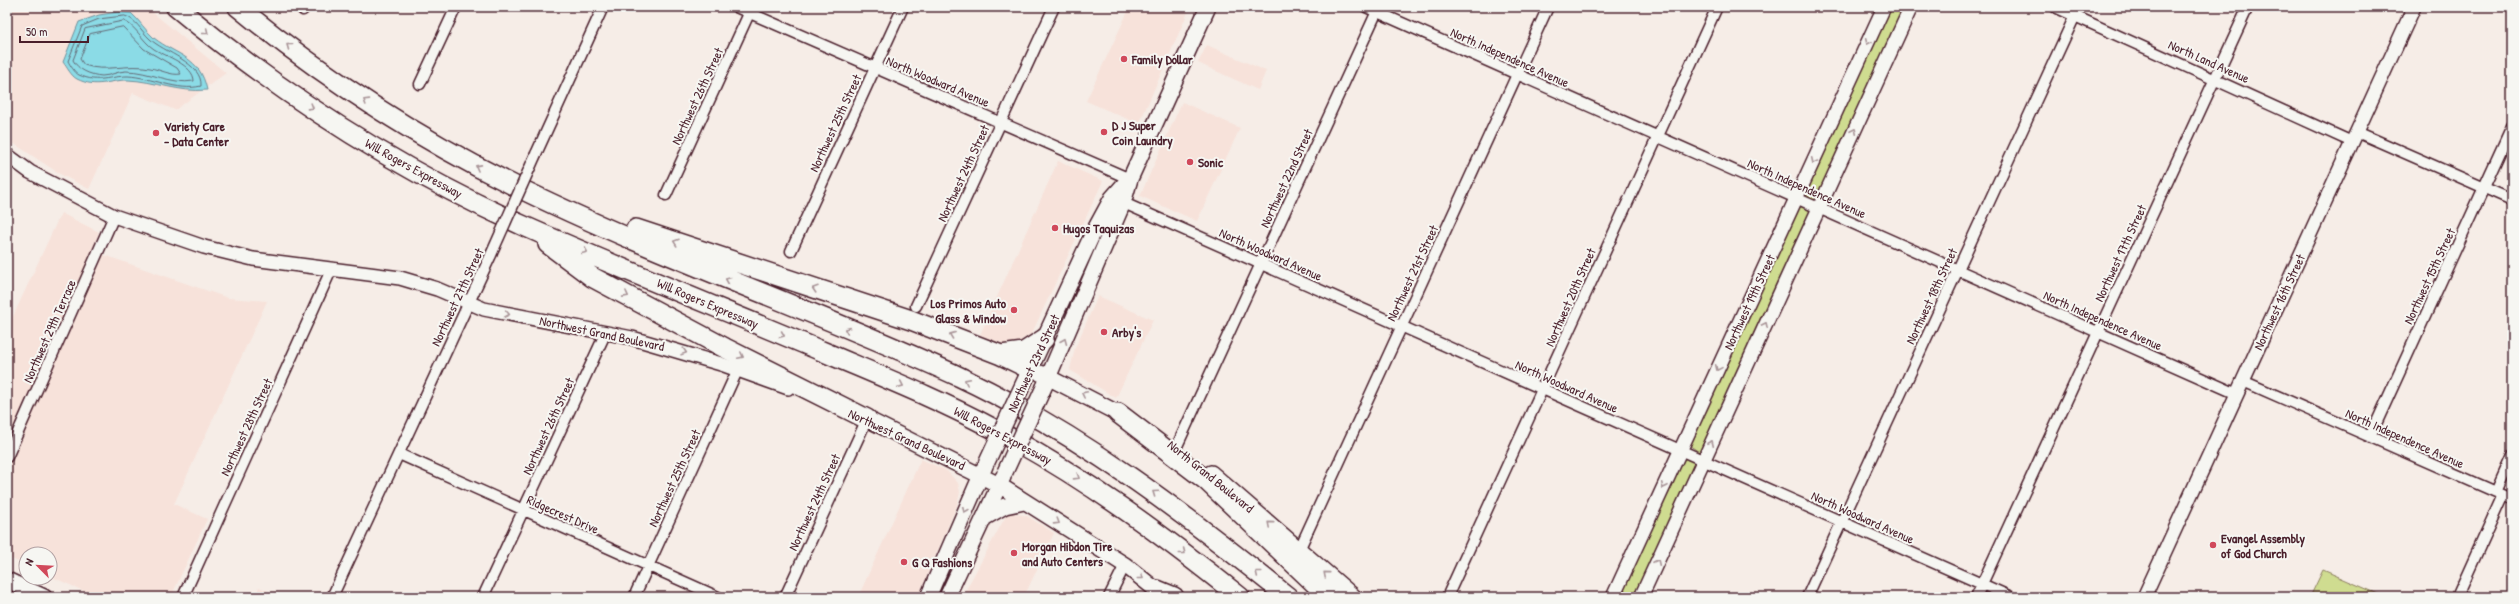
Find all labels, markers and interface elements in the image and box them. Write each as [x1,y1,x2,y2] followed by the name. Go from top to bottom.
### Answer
[20,18,88,44] scale bar
[26,23,47,40] text: 50 m
[1448,23,1572,91] street label: North Independence Avenue
[201,27,208,34] one-way arrow
[2166,35,2252,87] street label: North Land Avenue
[1865,38,1873,46] one-way arrow
[286,43,293,51] one-way arrow
[667,44,728,147] street label: Northwest 26th Street
[1131,50,1194,69] place label: Family Dollar
[883,51,993,111] street label: North Woodward Avenue
[1119,54,1129,64] marker: Family Dollar
[805,71,866,175] street label: Northwest 25th Street
[363,98,370,105] one-way arrow
[307,103,314,110] one-way arrow
[1112,116,1173,150] place label: D J Super Coin Laundry
[164,117,230,150] place label: Variety Care - Data Center
[933,121,994,224] street label: Northwest 24th Street
[1255,125,1317,230] street label: Northwest 22nd Street
[1099,127,1109,137] marker: D J Super Coin Laundry
[1850,127,1858,134] one-way arrow
[151,128,161,138] marker: Variety Care - Data Center
[362,134,466,202] street label: Will Rogers Expressway
[1198,153,1224,171] place label: Sonic
[1745,154,1869,222] street label: North Independence Avenue
[1811,156,1819,164] one-way arrow
[1185,157,1195,167] marker: Sonic
[475,164,482,171] one-way arrow
[2090,201,2151,304] street label: Northwest 17th Street
[1063,219,1134,238] place label: Hugos Taquizas
[1382,221,1442,324] street label: Northwest 21st Street
[1050,223,1060,233] marker: Hugos Taquizas
[1217,223,1325,285] street label: North Woodward Avenue
[2399,225,2459,327] street label: Northwest 15th Street
[672,238,679,247] one-way arrow
[426,244,488,349] street label: Northwest 27th Street
[1901,244,1961,347] street label: Northwest 18th Street
[1540,245,1600,349] street label: Northwest 20th Street
[581,247,588,255] one-way arrow
[1719,251,1779,353] street label: Northwest 19th Street
[2249,251,2309,353] street label: Northwest 16th Street
[655,274,762,333] street label: Will Rogers Expressway
[724,276,731,284] one-way arrow
[18,277,80,385] street label: Northwest 29th Terrace
[812,285,819,294] one-way arrow
[2041,286,2165,354] street label: North Independence Avenue
[622,290,630,298] one-way arrow
[930,294,1007,327] place label: Los Primos Auto Glass & Window
[1009,305,1019,315] marker: Los Primos Auto Glass & Window
[504,309,510,317] one-way arrow
[538,311,666,355] street label: Northwest Grand Boulevard
[1002,311,1064,415] street label: Northwest 23rd Street
[1760,322,1768,329] one-way arrow
[1112,323,1141,342] place label: Arby's
[844,326,851,334] one-way arrow
[1099,327,1109,337] marker: Arby's
[778,330,785,338] one-way arrow
[948,332,955,340] one-way arrow
[1059,337,1067,345] one-way arrow
[680,347,687,356] one-way arrow
[737,351,744,359] one-way arrow
[1513,355,1621,417] street label: North Woodward Avenue
[1715,364,1723,371] one-way arrow
[518,374,579,477] street label: Northwest 26th Street
[216,375,277,479] street label: Northwest 28th Street
[964,378,971,386] one-way arrow
[897,380,905,388] one-way arrow
[1081,391,1088,399] one-way arrow
[951,402,1056,469] street label: Will Rogers Expressway
[846,404,968,474] street label: Northwest Grand Boulevard
[2343,404,2467,472] street label: North Independence Avenue
[644,426,705,530] street label: Northwest 25th Street
[1164,436,1258,516] street label: North Grand Boulevard
[1706,440,1714,448] one-way arrow
[784,450,845,553] street label: Northwest 24th Street
[1073,472,1080,479] one-way arrow
[1661,482,1669,489] one-way arrow
[1809,486,1917,548] street label: North Woodward Avenue
[524,490,602,538] street label: Ridgecrest Drive
[1152,490,1159,498] one-way arrow
[962,507,970,514] one-way arrow
[1053,518,1060,525] one-way arrow
[1267,522,1274,529] one-way arrow
[2221,529,2306,562] place label: Evangel Assembly of God Church
[1022,537,1113,570] place label: Morgan Hibdon Tire and Auto Centers
[2208,540,2218,550] marker: Evangel Assembly of God Church
[18,546,58,586] north arrow
[1179,547,1186,554] one-way arrow
[1009,548,1019,558] marker: Morgan Hibdon Tire and Auto Centers
[912,553,972,571] place label: G Q Fashions
[21,556,37,567] text: N
[899,557,909,567] marker: G Q Fashions
[1652,558,1660,566] one-way arrow
[1255,570,1262,577] one-way arrow
[1324,571,1331,578] one-way arrow
[1136,573,1143,580] one-way arrow

